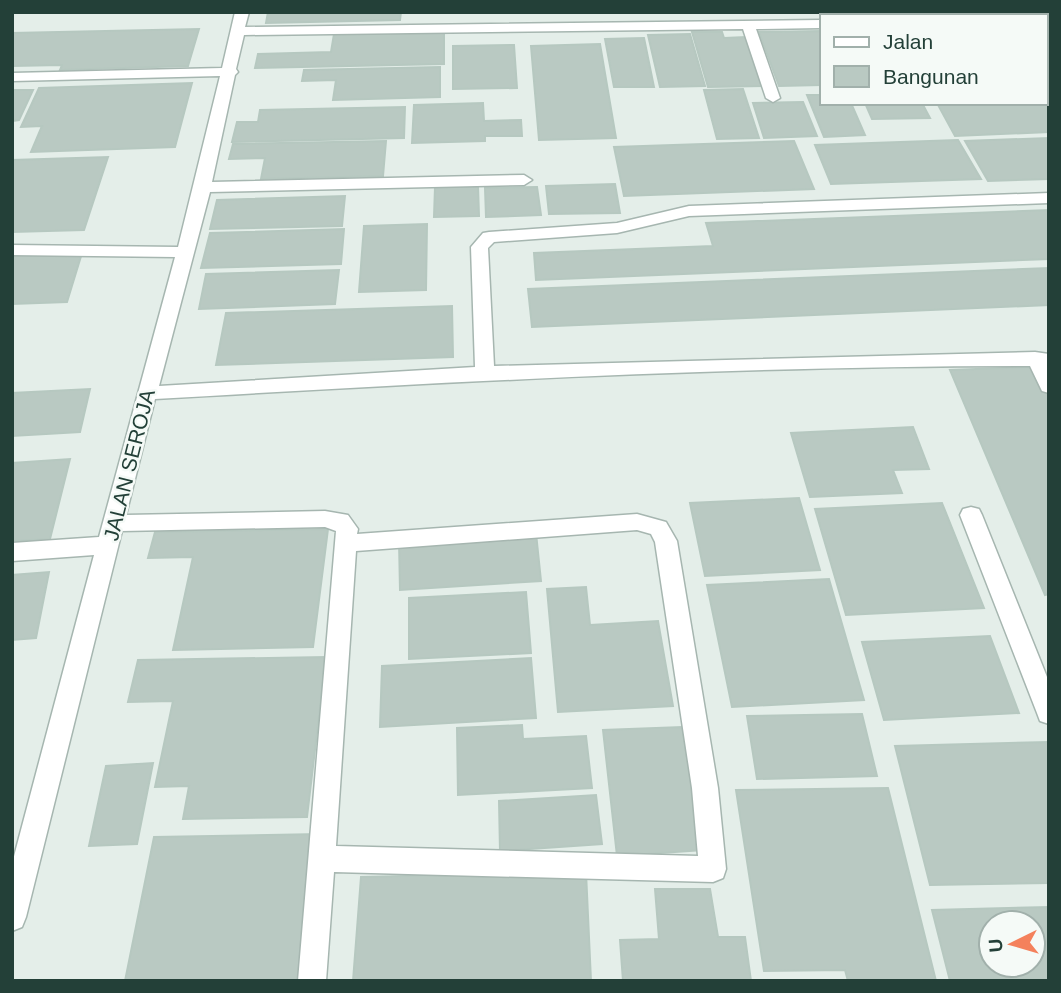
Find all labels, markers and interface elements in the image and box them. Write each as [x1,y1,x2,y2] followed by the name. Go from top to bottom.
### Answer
[820,14,1047,105] legend
[883,30,933,53] text: Jalan
[883,65,979,88] text: Bangunan
[99,387,159,543] street label: JALAN SEROJA
[977,909,1047,979] north arrow
[985,938,1007,953] text: U

